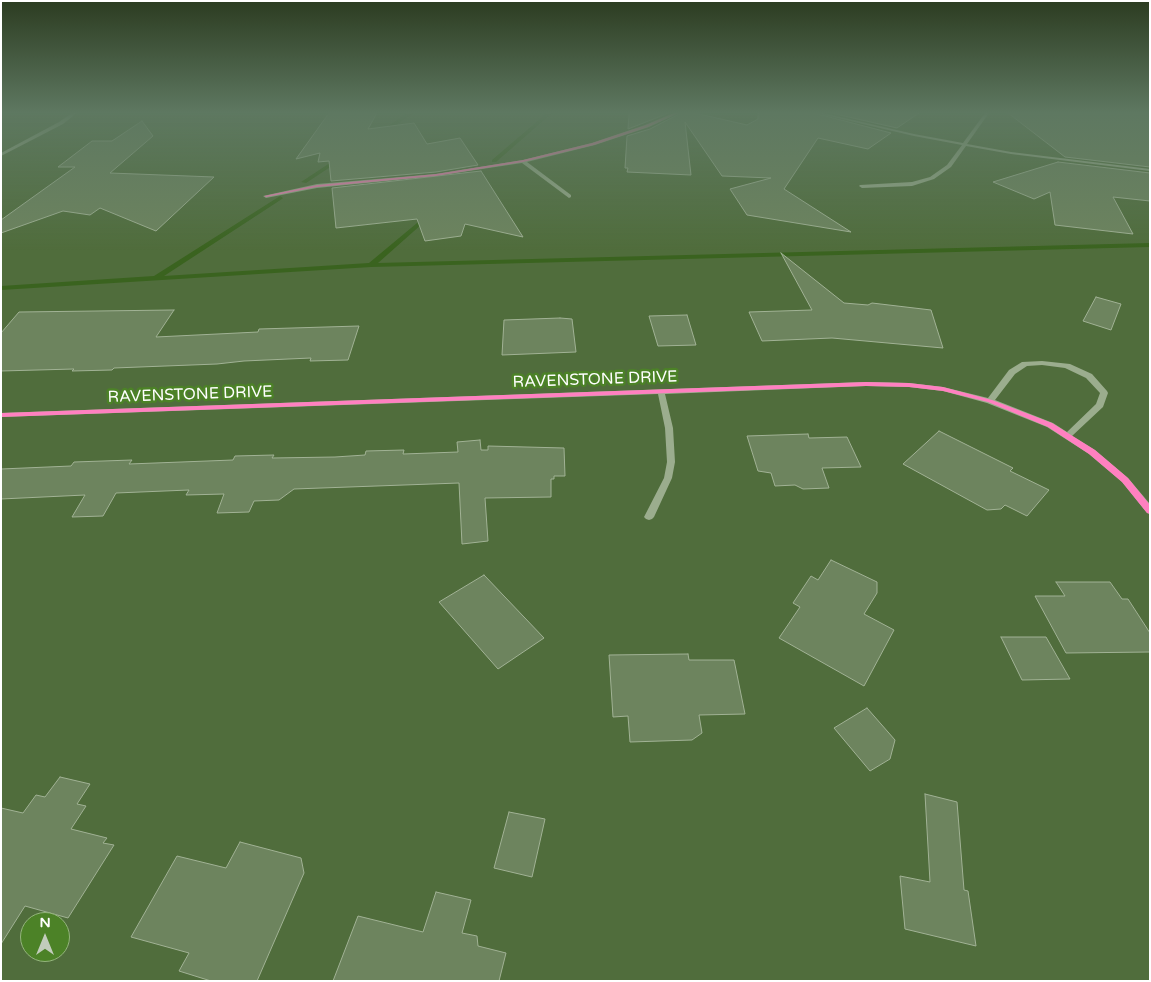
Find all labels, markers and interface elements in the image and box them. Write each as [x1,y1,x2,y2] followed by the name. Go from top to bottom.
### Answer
[512,368,678,392] street label: RAVENSTONE DRIVE
[107,383,273,407] street label: RAVENSTONE DRIVE
[20,912,70,962] north arrow
[39,914,51,931] text: N

